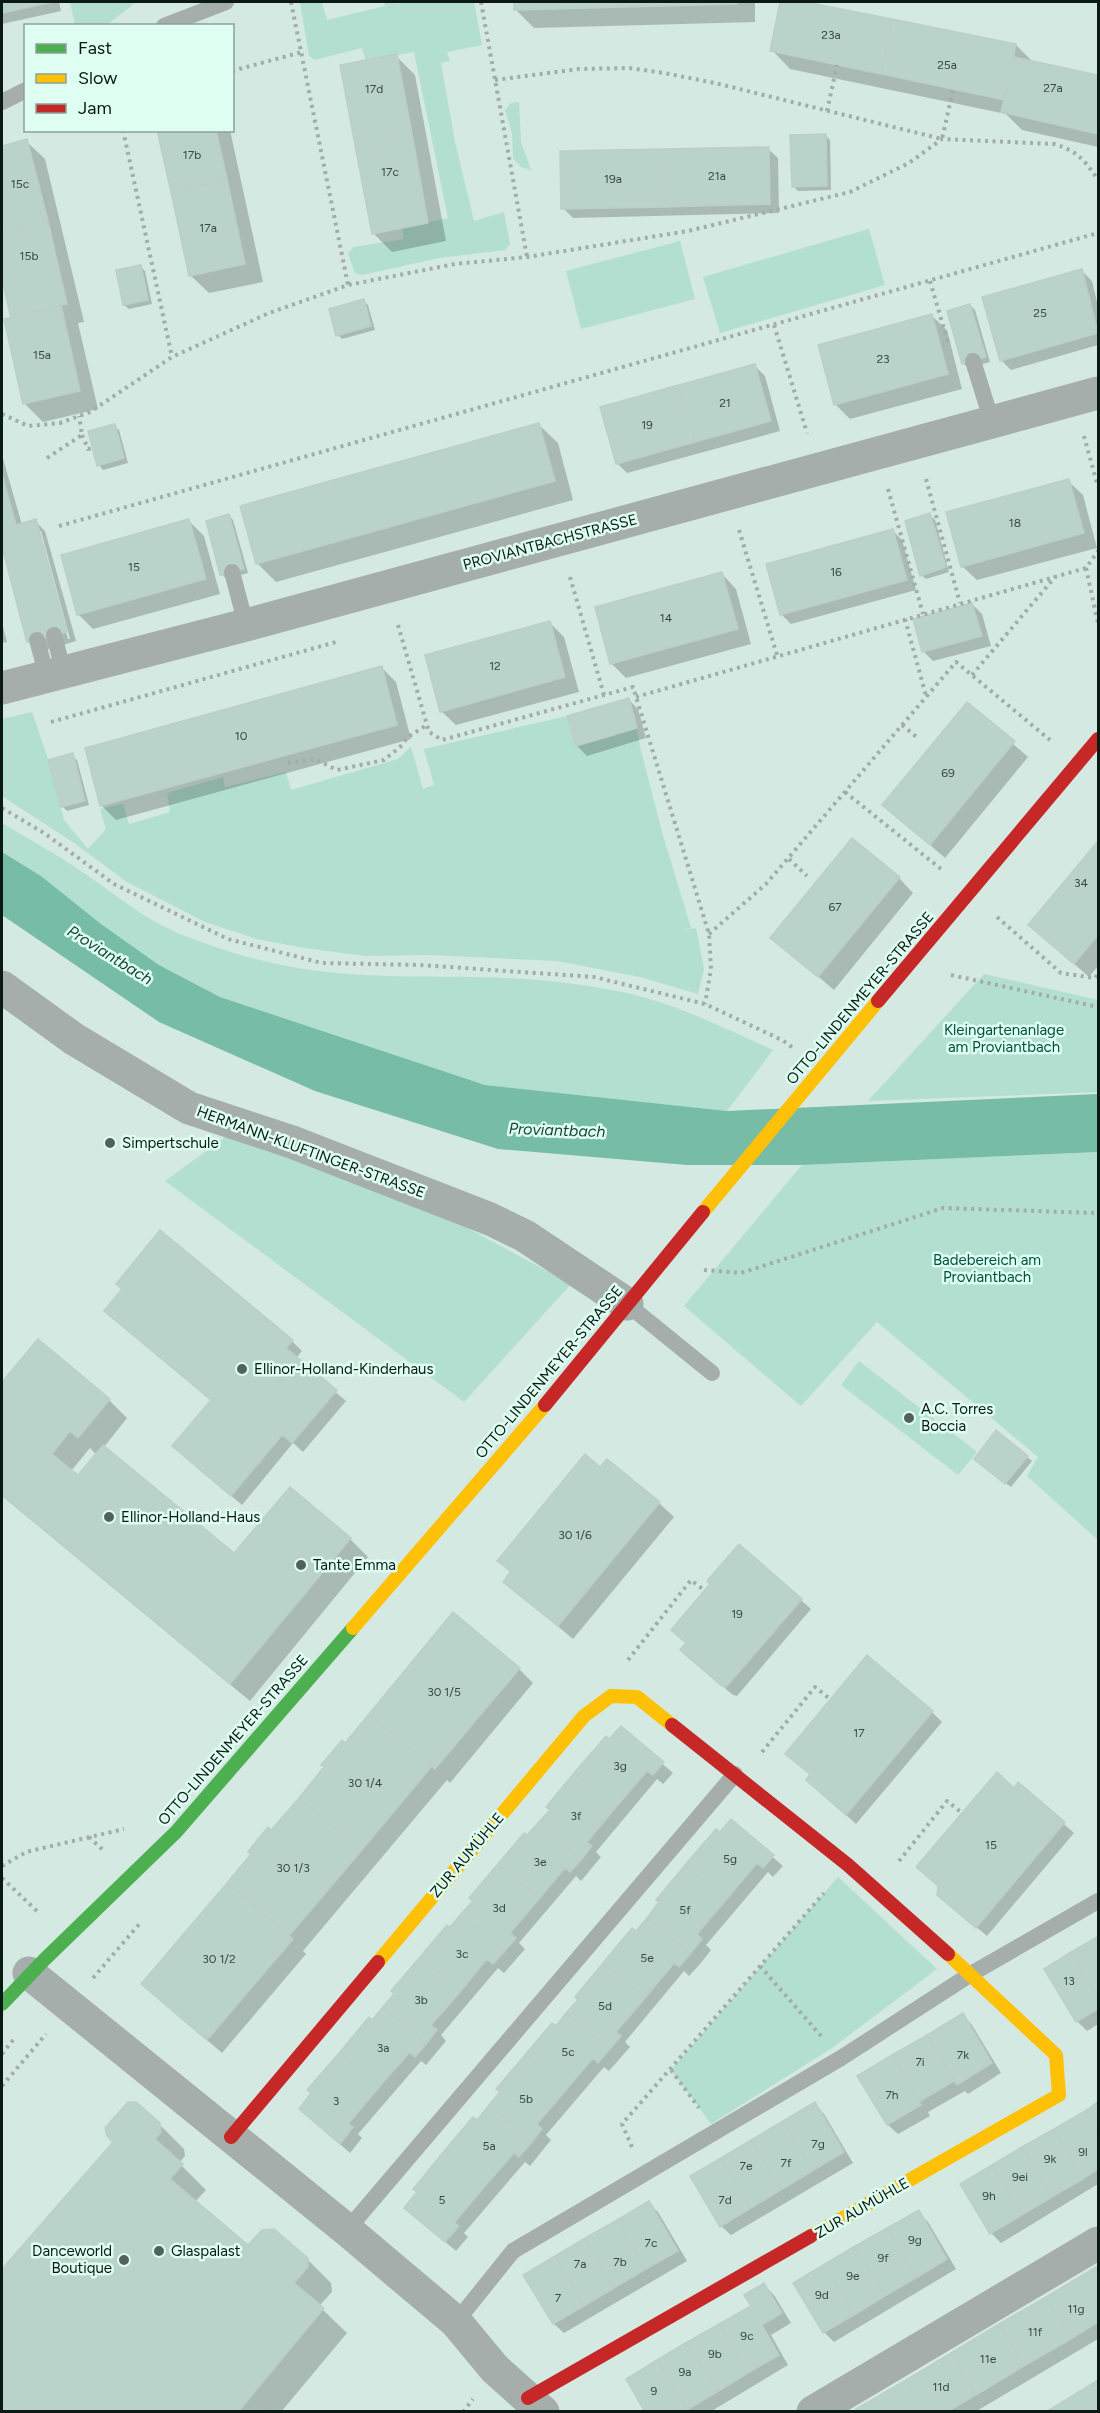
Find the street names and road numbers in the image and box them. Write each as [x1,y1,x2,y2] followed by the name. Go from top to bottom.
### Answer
[461,510,639,574] street label: PROVIANTBACHSTRASSE
[782,908,938,1088] street label: OTTO-LINDENMEYER-STRASSE
[194,1102,428,1202] street label: HERMANN-KLUFTINGER-STRASSE
[471,1282,627,1462] street label: OTTO-LINDENMEYER-STRASSE
[154,1651,312,1829] street label: OTTO-LINDENMEYER-STRASSE
[426,1809,508,1901] street label: ZUR AUMÜHLE
[812,2174,912,2242] street label: ZUR AUMÜHLE

